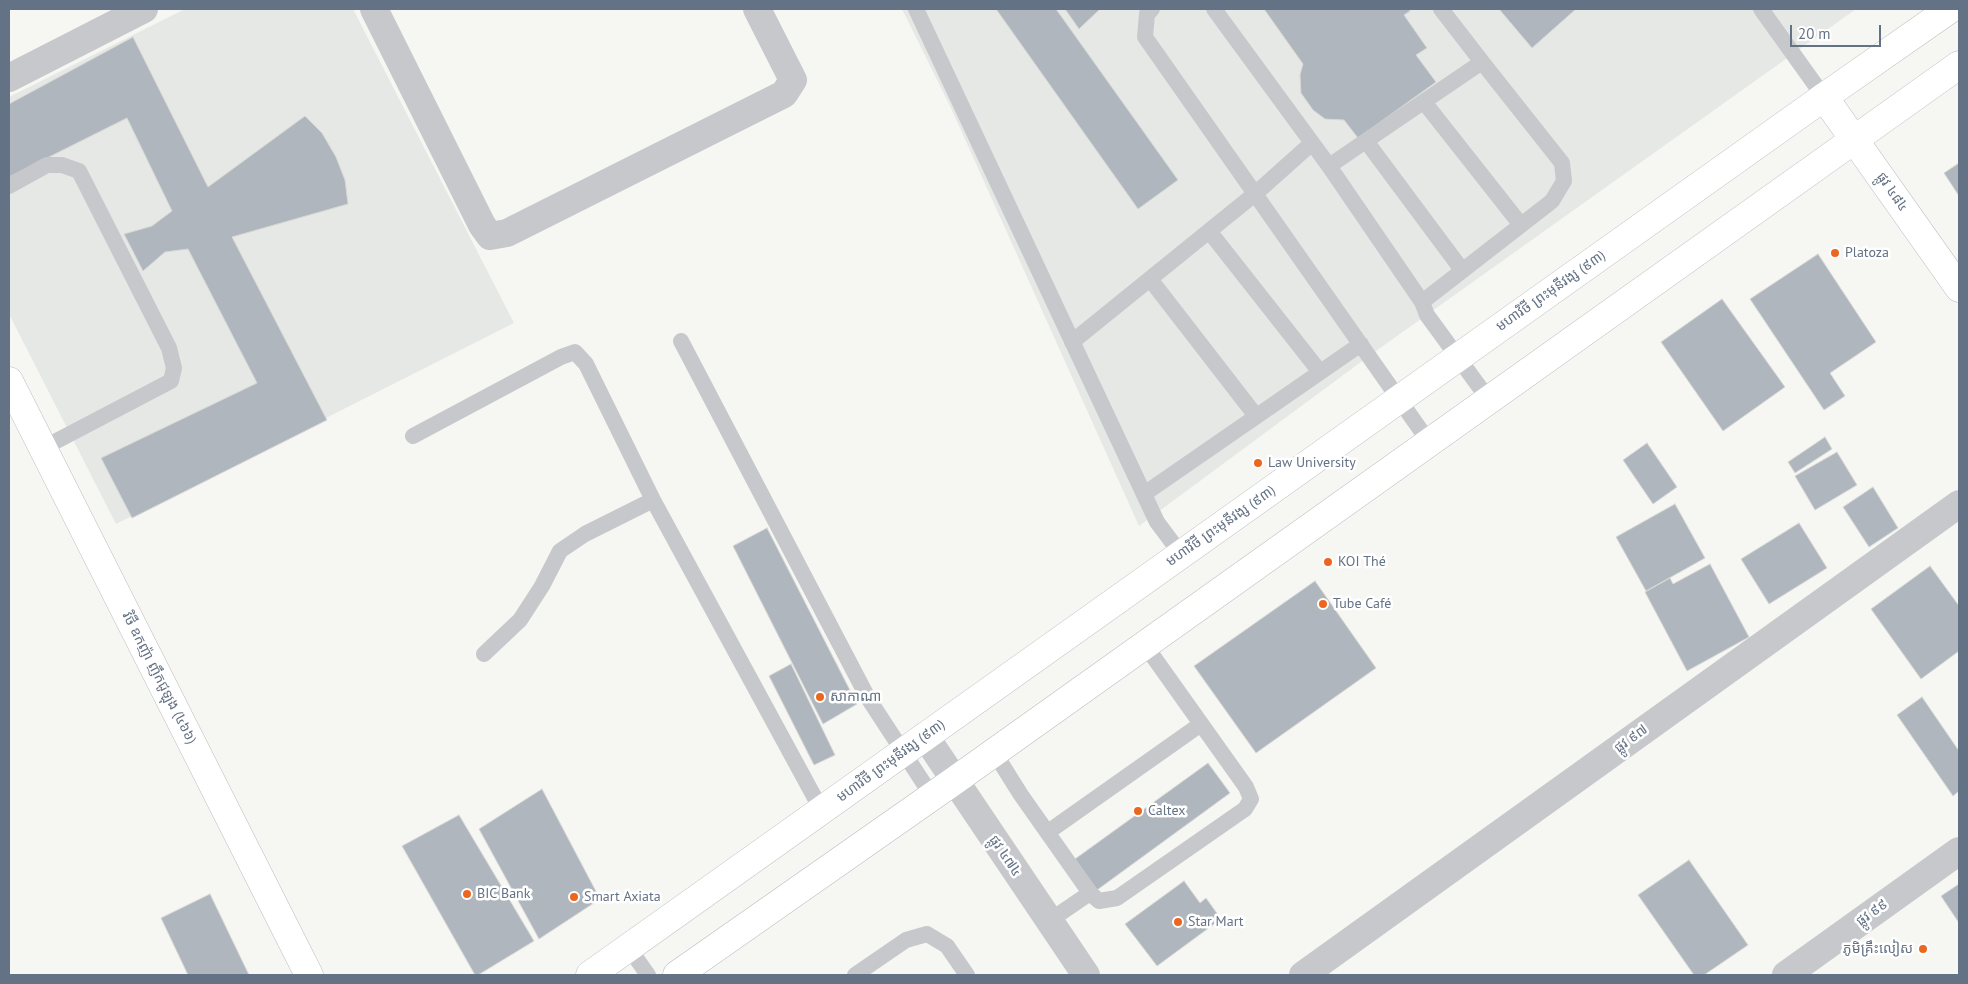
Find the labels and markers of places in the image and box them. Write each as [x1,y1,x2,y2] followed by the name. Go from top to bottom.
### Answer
[1845,245,1889,261] place label: Platoza
[1829,247,1841,259] marker: Platoza
[1268,455,1356,471] place label: Law University
[1252,457,1264,469] marker: Law University
[1338,554,1386,570] place label: KOI Thé
[1322,556,1334,568] marker: KOI Thé
[1333,596,1391,612] place label: Tube Café
[1317,598,1329,610] marker: Tube Café
[830,689,881,705] place label: សាកាណា
[814,691,826,703] marker: សាកាណា
[1148,803,1185,819] place label: Caltex
[1132,805,1144,817] marker: Caltex
[477,886,530,902] place label: BIC Bank
[461,888,473,900] marker: BIC Bank
[584,889,661,905] place label: Smart Axiata
[568,891,580,903] marker: Smart Axiata
[1188,914,1244,930] place label: Star Mart
[1172,916,1184,928] marker: Star Mart
[1843,941,1913,957] place label: ភូមិគ្រឹះលៀស
[1917,943,1929,955] marker: ភូមិគ្រឹះលៀស

